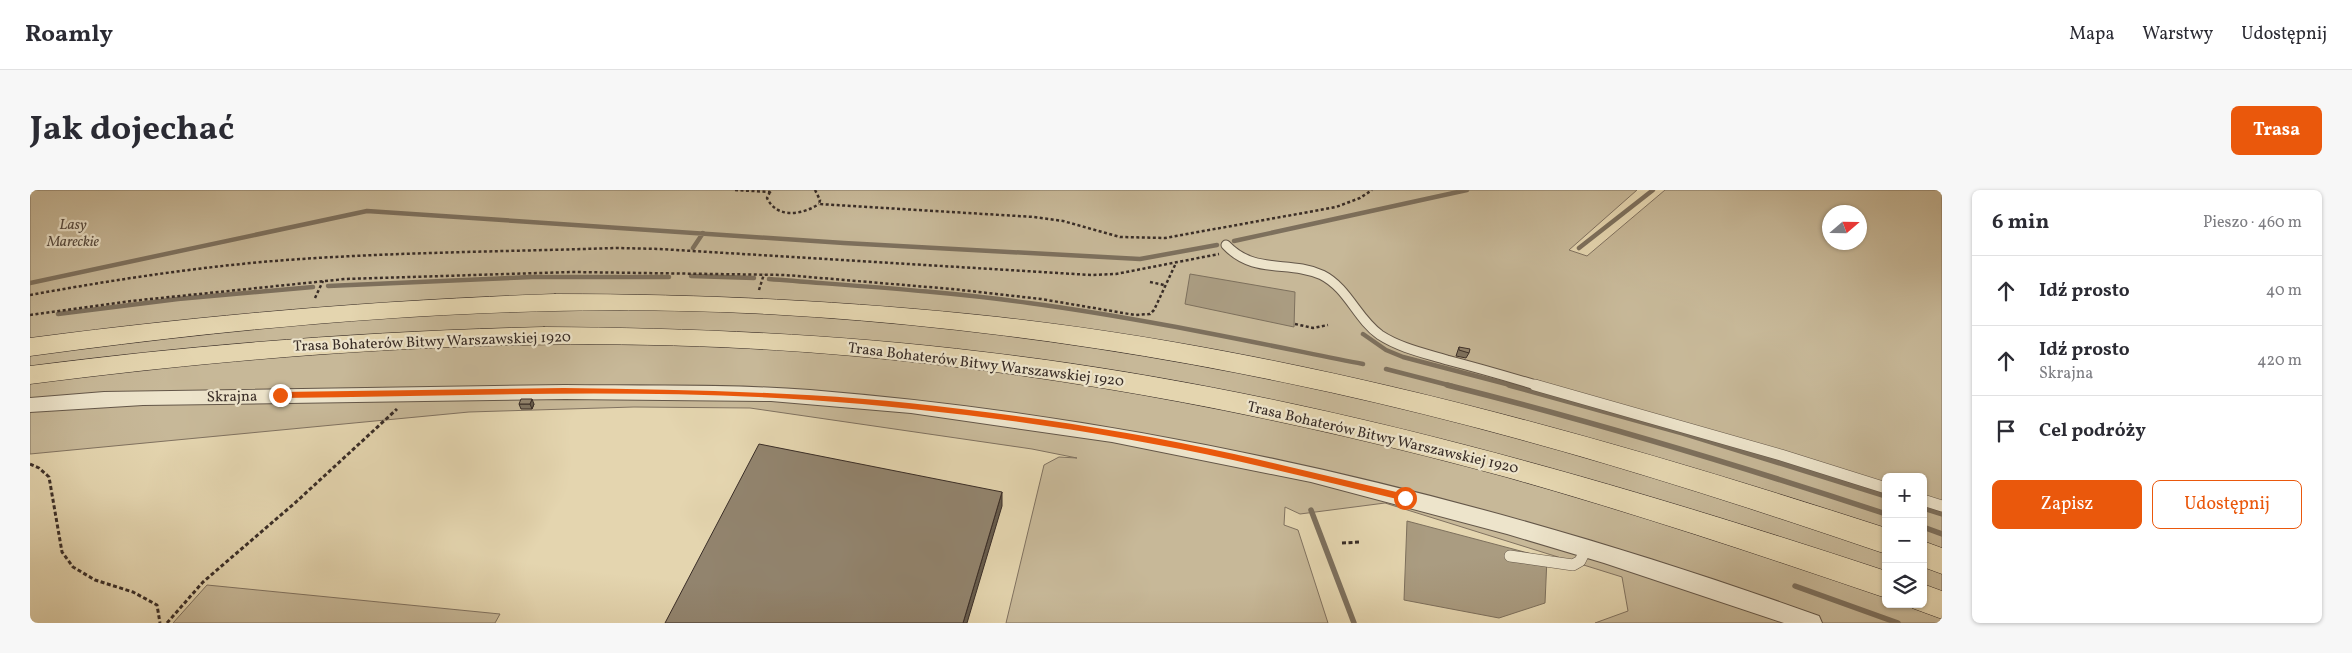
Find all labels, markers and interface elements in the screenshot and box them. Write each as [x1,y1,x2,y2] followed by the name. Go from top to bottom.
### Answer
[25,18,113,52] text: Roamly
[2069,22,2114,47] text: Mapa
[2142,22,2213,47] text: Warstwy
[2241,22,2327,47] text: Udostępnij
[30,106,234,154] text: Jak dojechać
[2231,106,2322,155] button: Trasa
[1822,205,1867,250] north arrow
[1992,208,2049,237] text: 6 min
[2203,212,2302,234] text: Pieszo · 460 m
[46,215,100,253] park label: Lasy Mareckie
[1992,277,2020,305] icon: ahead
[2039,278,2130,304] text: Idź prosto
[2266,280,2302,302] text: 40 m
[293,327,571,358] street label: Trasa Bohaterów Bitwy Warszawskiej 1920
[2039,337,2130,363] text: Idź prosto
[847,338,1125,393] street label: Trasa Bohaterów Bitwy Warszawskiej 1920
[1992,347,2020,375] icon: ahead
[2257,350,2302,372] text: 420 m
[2039,363,2093,385] text: Skrajna
[269,384,292,407] route end
[206,387,258,408] street label: Skrajna
[1245,397,1520,480] street label: Trasa Bohaterów Bitwy Warszawskiej 1920
[1992,417,2020,445] icon: arrive
[2039,418,2146,444] text: Cel podróży
[1882,473,1927,608] map controls
[1882,473,1927,518] button: +
[1992,480,2142,529] button: Zapisz
[2152,480,2302,529] button: Udostępnij
[1394,487,1417,510] route start
[1882,518,1927,563] button: −
[1882,563,1927,608] button: layers

